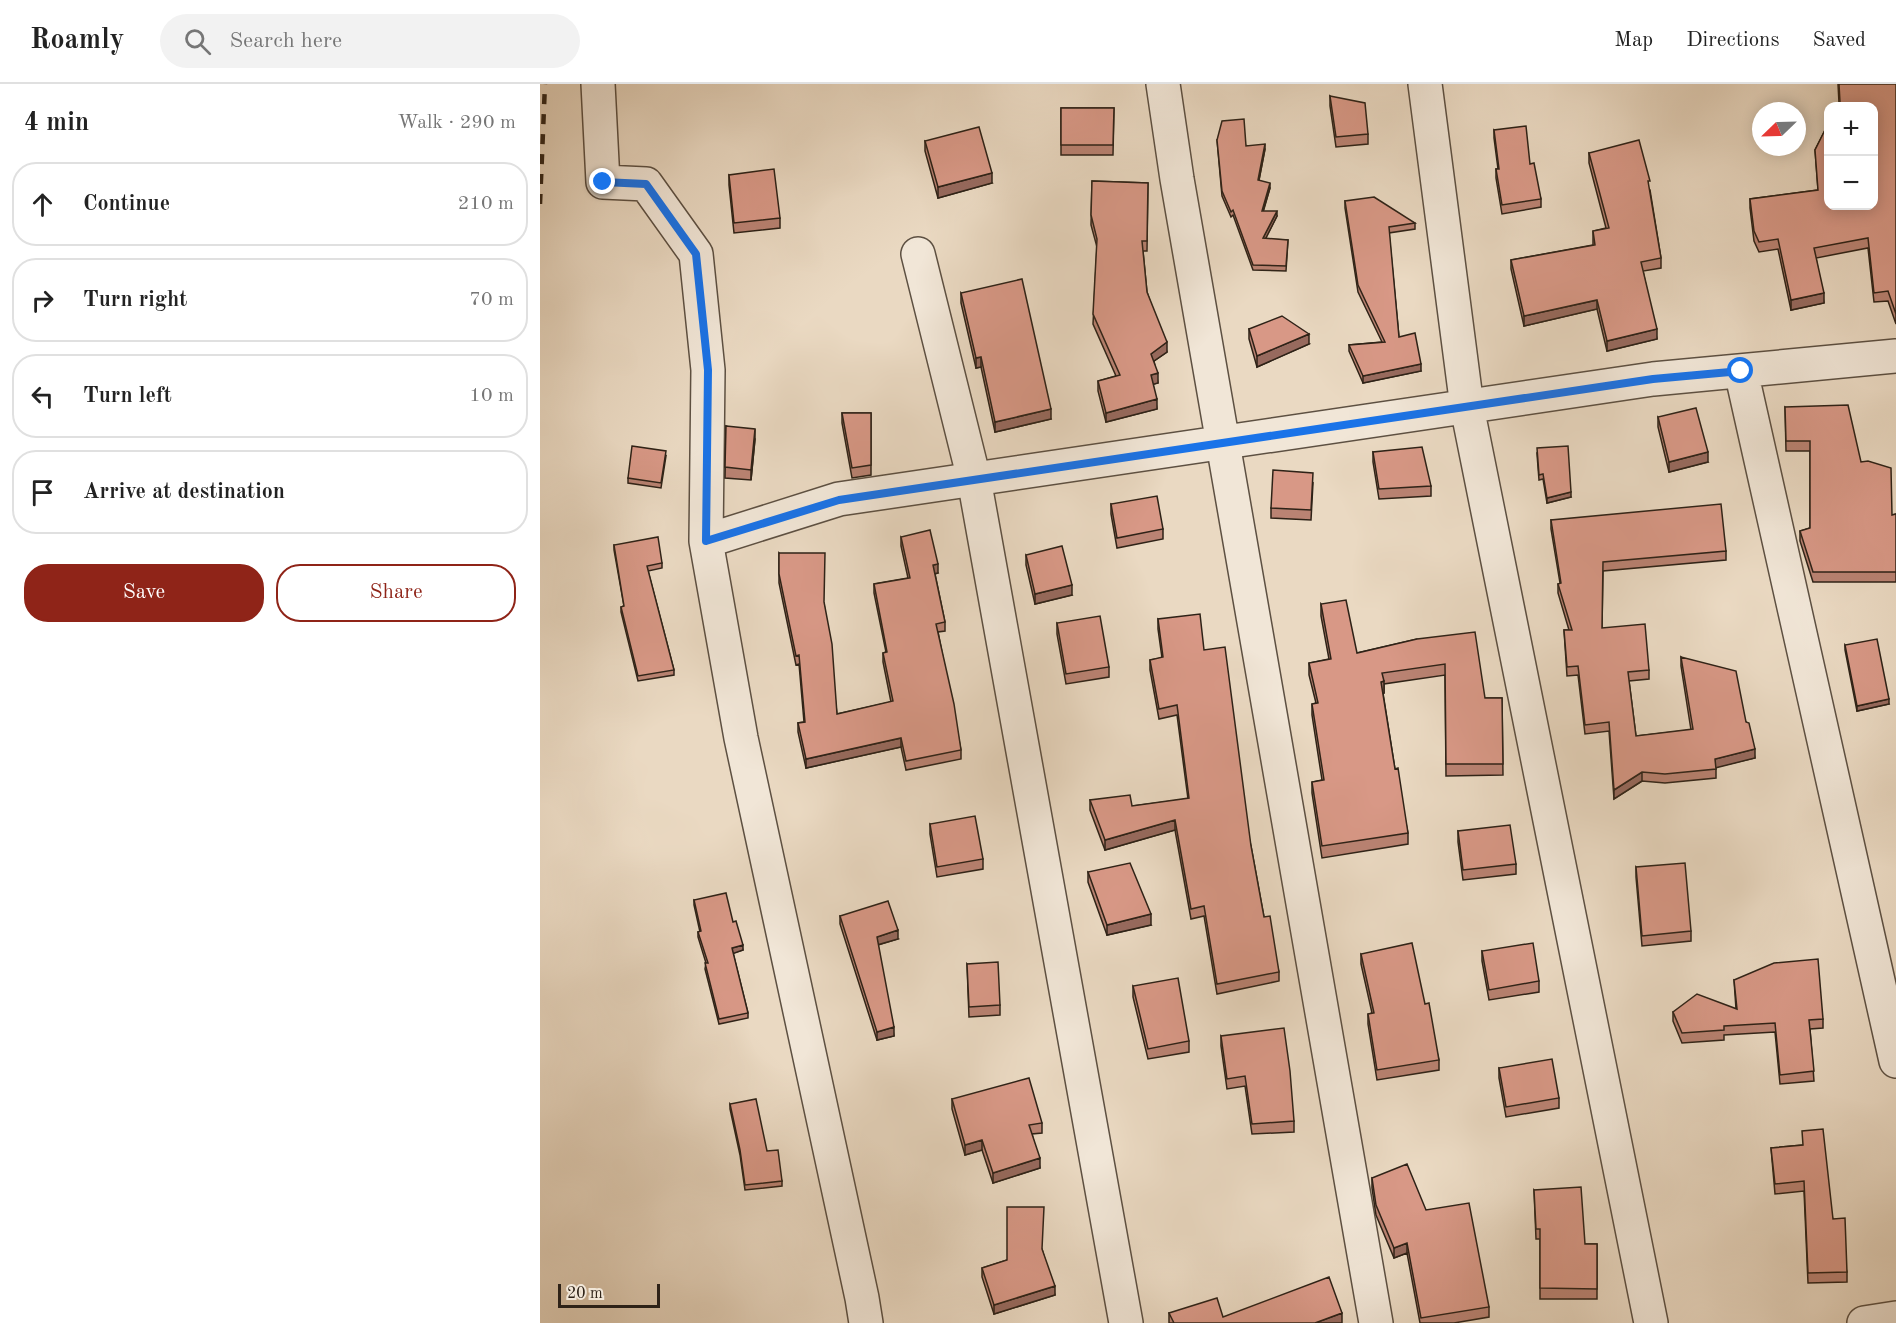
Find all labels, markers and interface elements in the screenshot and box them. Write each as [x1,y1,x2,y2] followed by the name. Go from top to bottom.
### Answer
[160,14,580,68] search box
[181,25,214,58] icon: search
[30,27,124,55] text: Roamly
[229,30,342,52] text: Search here
[1614,30,1653,51] text: Map
[1686,30,1780,51] text: Directions
[1813,30,1866,51] text: Saved
[1752,102,1806,156] north arrow
[1824,102,1878,210] map controls
[1824,102,1878,156] button: +
[24,110,89,136] text: 4 min
[397,113,516,133] text: Walk · 290 m
[1824,156,1878,210] button: −
[589,168,615,194] route end
[26,188,59,221] icon: ahead
[83,193,170,215] text: Continue
[458,194,514,214] text: 210 m
[26,284,59,317] icon: right
[83,289,187,311] text: Turn right
[469,290,514,310] text: 70 m
[1727,357,1753,383] route start
[26,380,59,413] icon: left
[83,385,172,407] text: Turn left
[469,386,514,406] text: 10 m
[26,476,59,509] icon: arrive
[83,481,285,503] text: Arrive at destination
[24,564,264,622] button: Save
[276,564,516,622] button: Share
[558,1281,660,1308] scale bar
[567,1286,603,1302] text: 20 m

